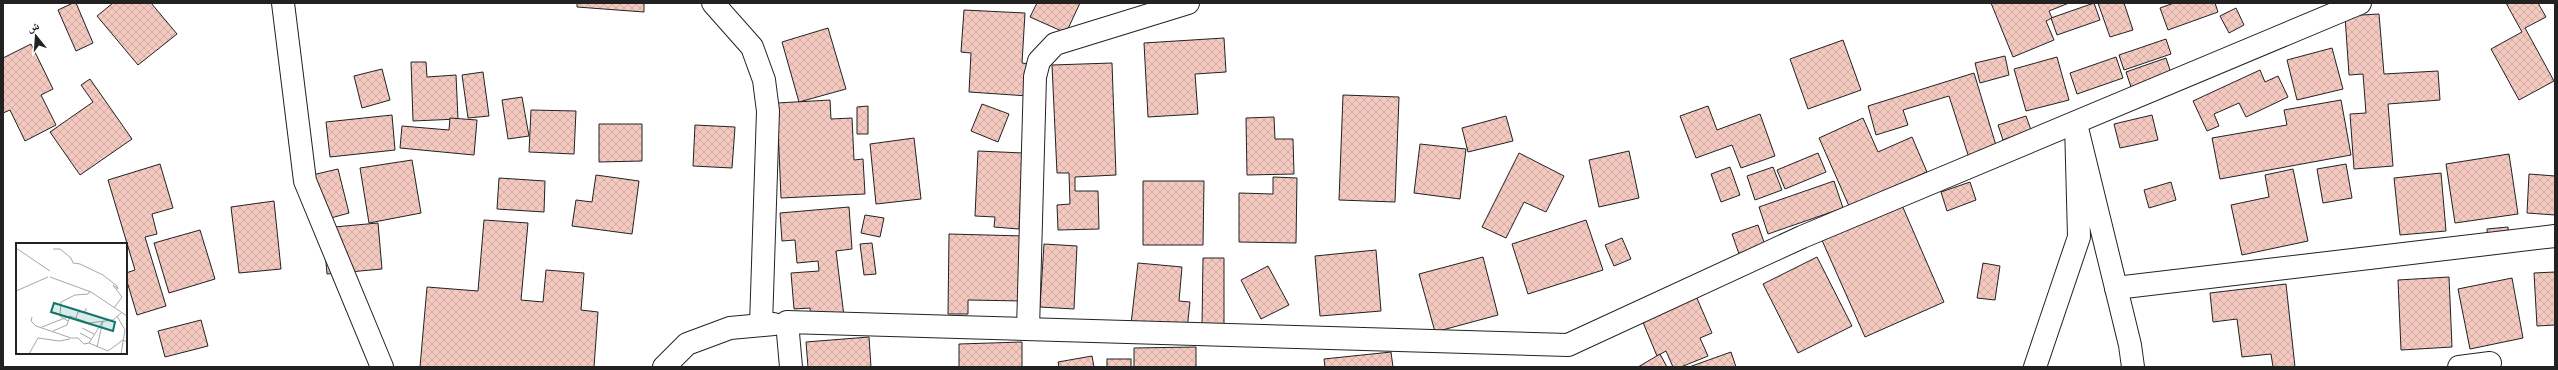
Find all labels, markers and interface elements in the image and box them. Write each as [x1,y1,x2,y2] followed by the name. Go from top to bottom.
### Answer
[16,16,56,56] north arrow
[25,18,41,36] text: ش
[16,243,127,354] inset map

